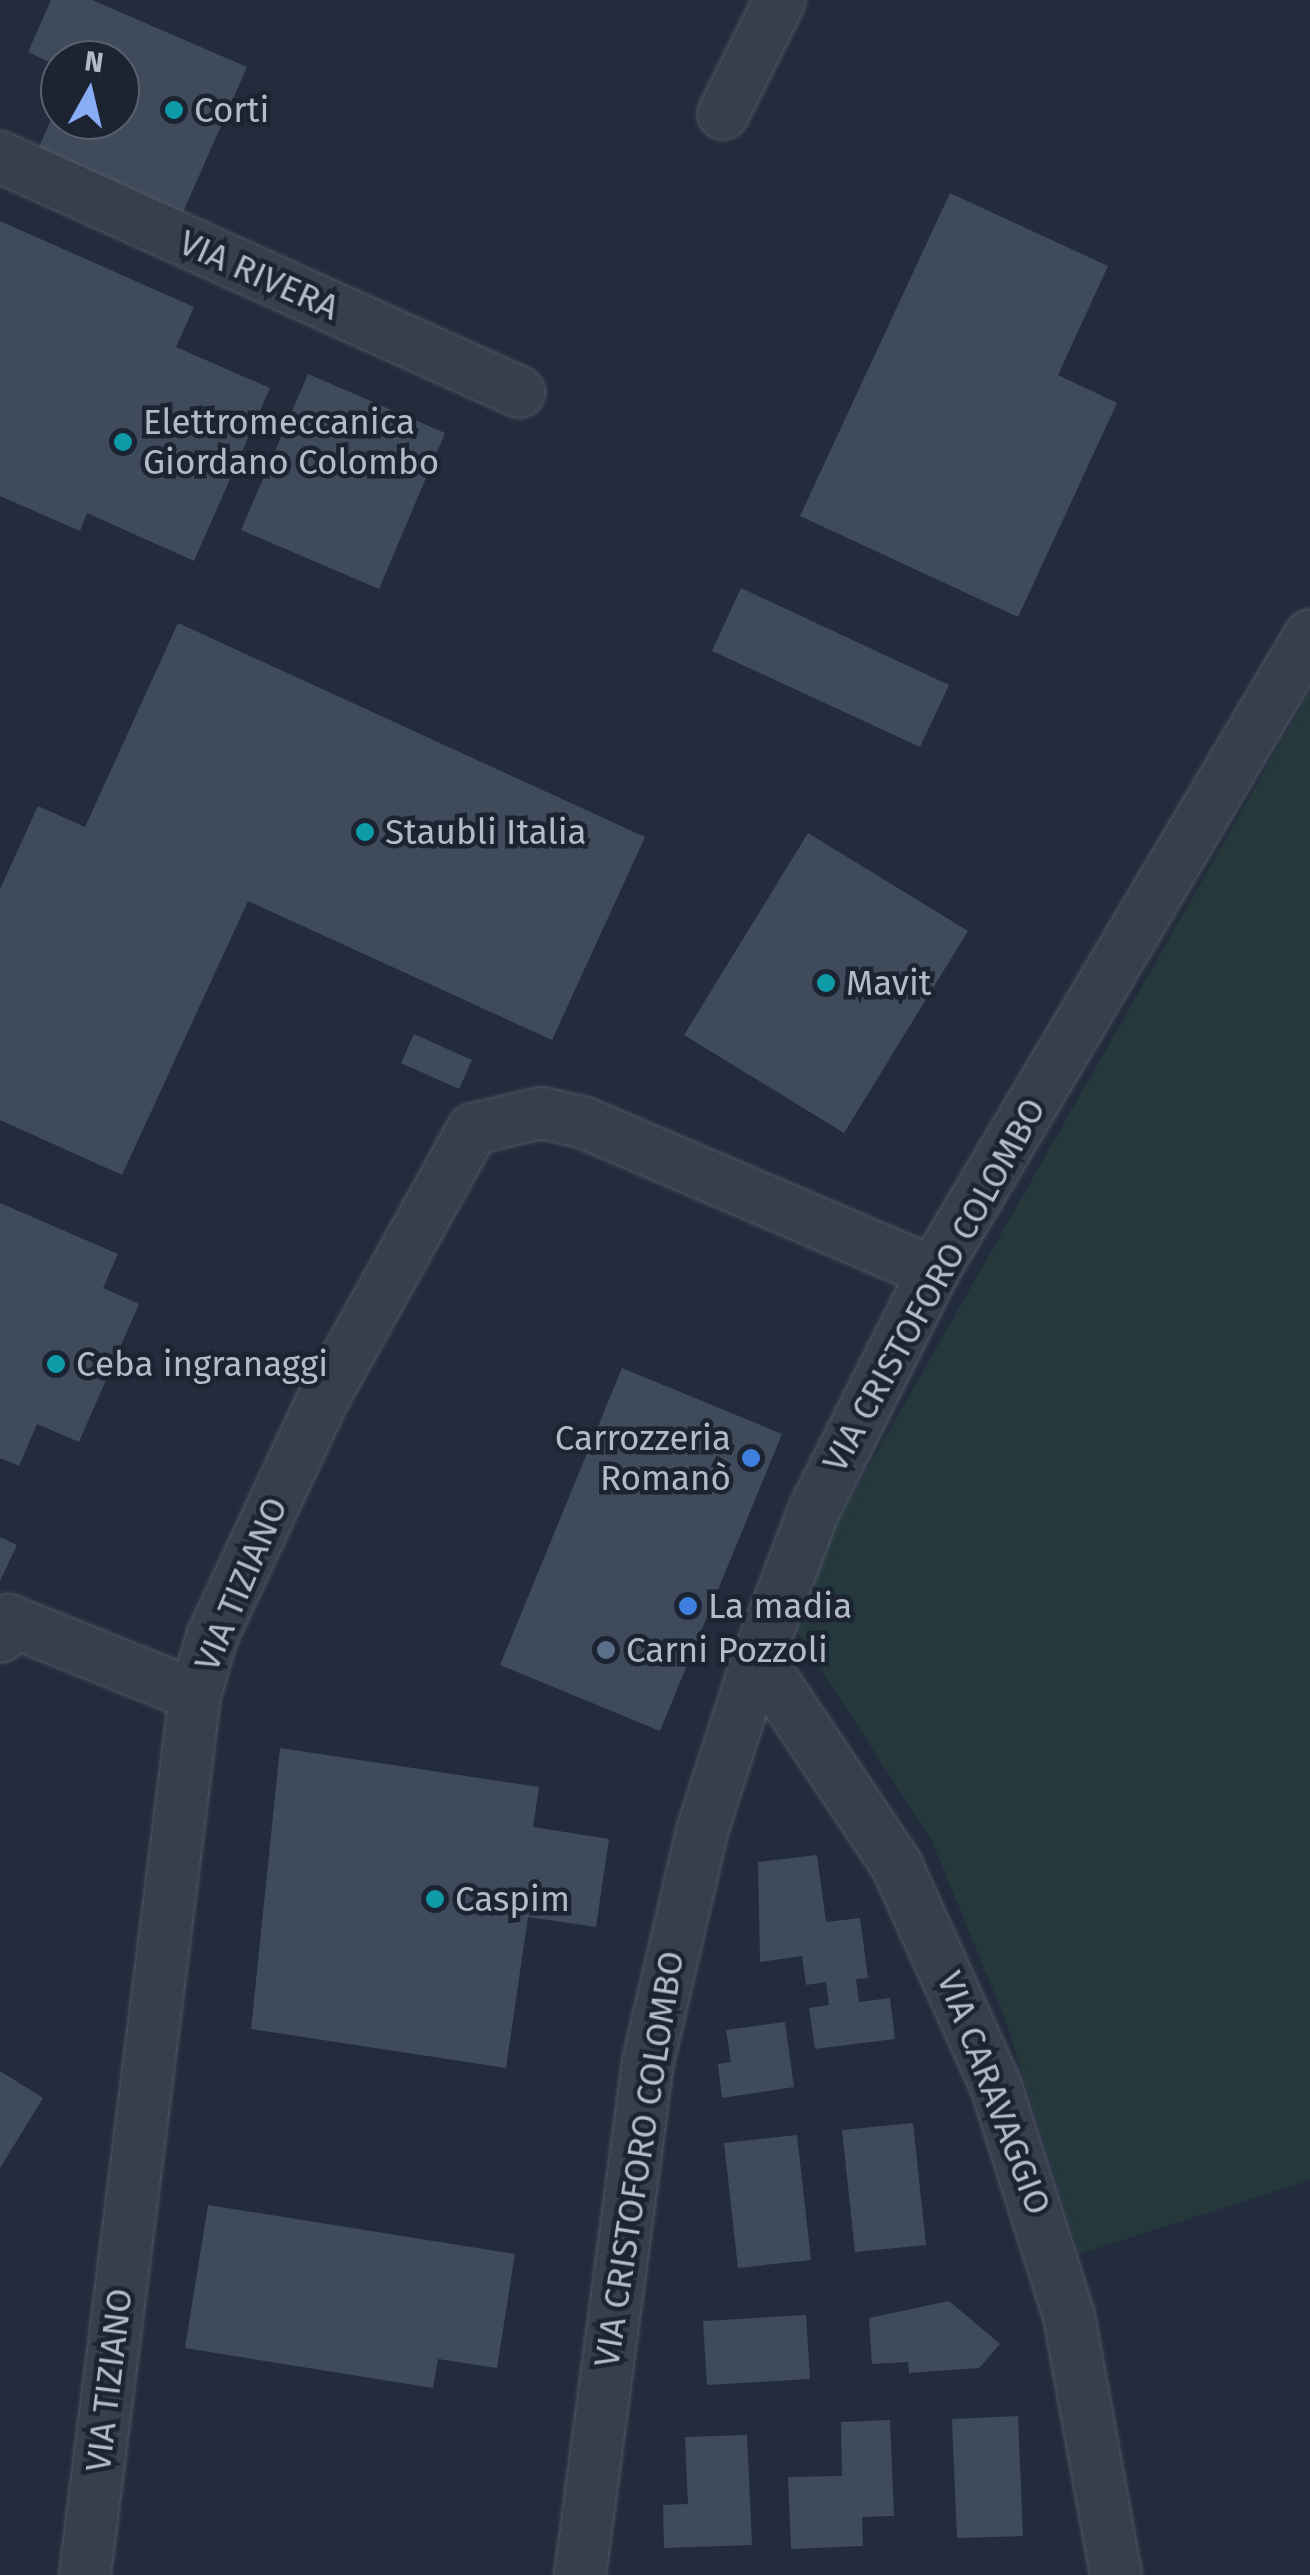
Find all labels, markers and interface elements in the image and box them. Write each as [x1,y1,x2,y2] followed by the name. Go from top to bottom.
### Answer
[40,40,140,140] north arrow
[82,44,105,79] text: N
[194,89,269,131] place label: Corti
[163,99,185,121] marker: Corti
[173,221,345,329] street label: VIA RIVERA
[143,401,439,483] place label: Elettromeccanica Giordano Colombo
[112,431,134,453] marker: Elettromeccanica Giordano Colombo
[385,811,587,853] place label: Staubli Italia
[354,821,376,843] marker: Staubli Italia
[846,962,931,1004] place label: Mavit
[815,972,837,994] marker: Mavit
[814,1091,1054,1479] street label: VIA CRISTOFORO COLOMBO
[76,1343,328,1385] place label: Ceba ingranaggi
[45,1353,67,1375] marker: Ceba ingranaggi
[555,1417,731,1499] place label: Carrozzeria Romanò
[740,1447,762,1469] marker: Carrozzeria Romanò
[186,1491,296,1677] street label: VIA TIZIANO
[708,1585,852,1627] place label: La madia
[677,1595,699,1617] marker: La madia
[626,1629,828,1671] place label: Carni Pozzoli
[595,1639,617,1661] marker: Carni Pozzoli
[455,1878,570,1920] place label: Caspim
[424,1888,446,1910] marker: Caspim
[585,1948,693,2370] street label: VIA CRISTOFORO COLOMBO
[928,1966,1060,2220] street label: VIA CARAVAGGIO
[77,2286,141,2474] street label: VIA TIZIANO

